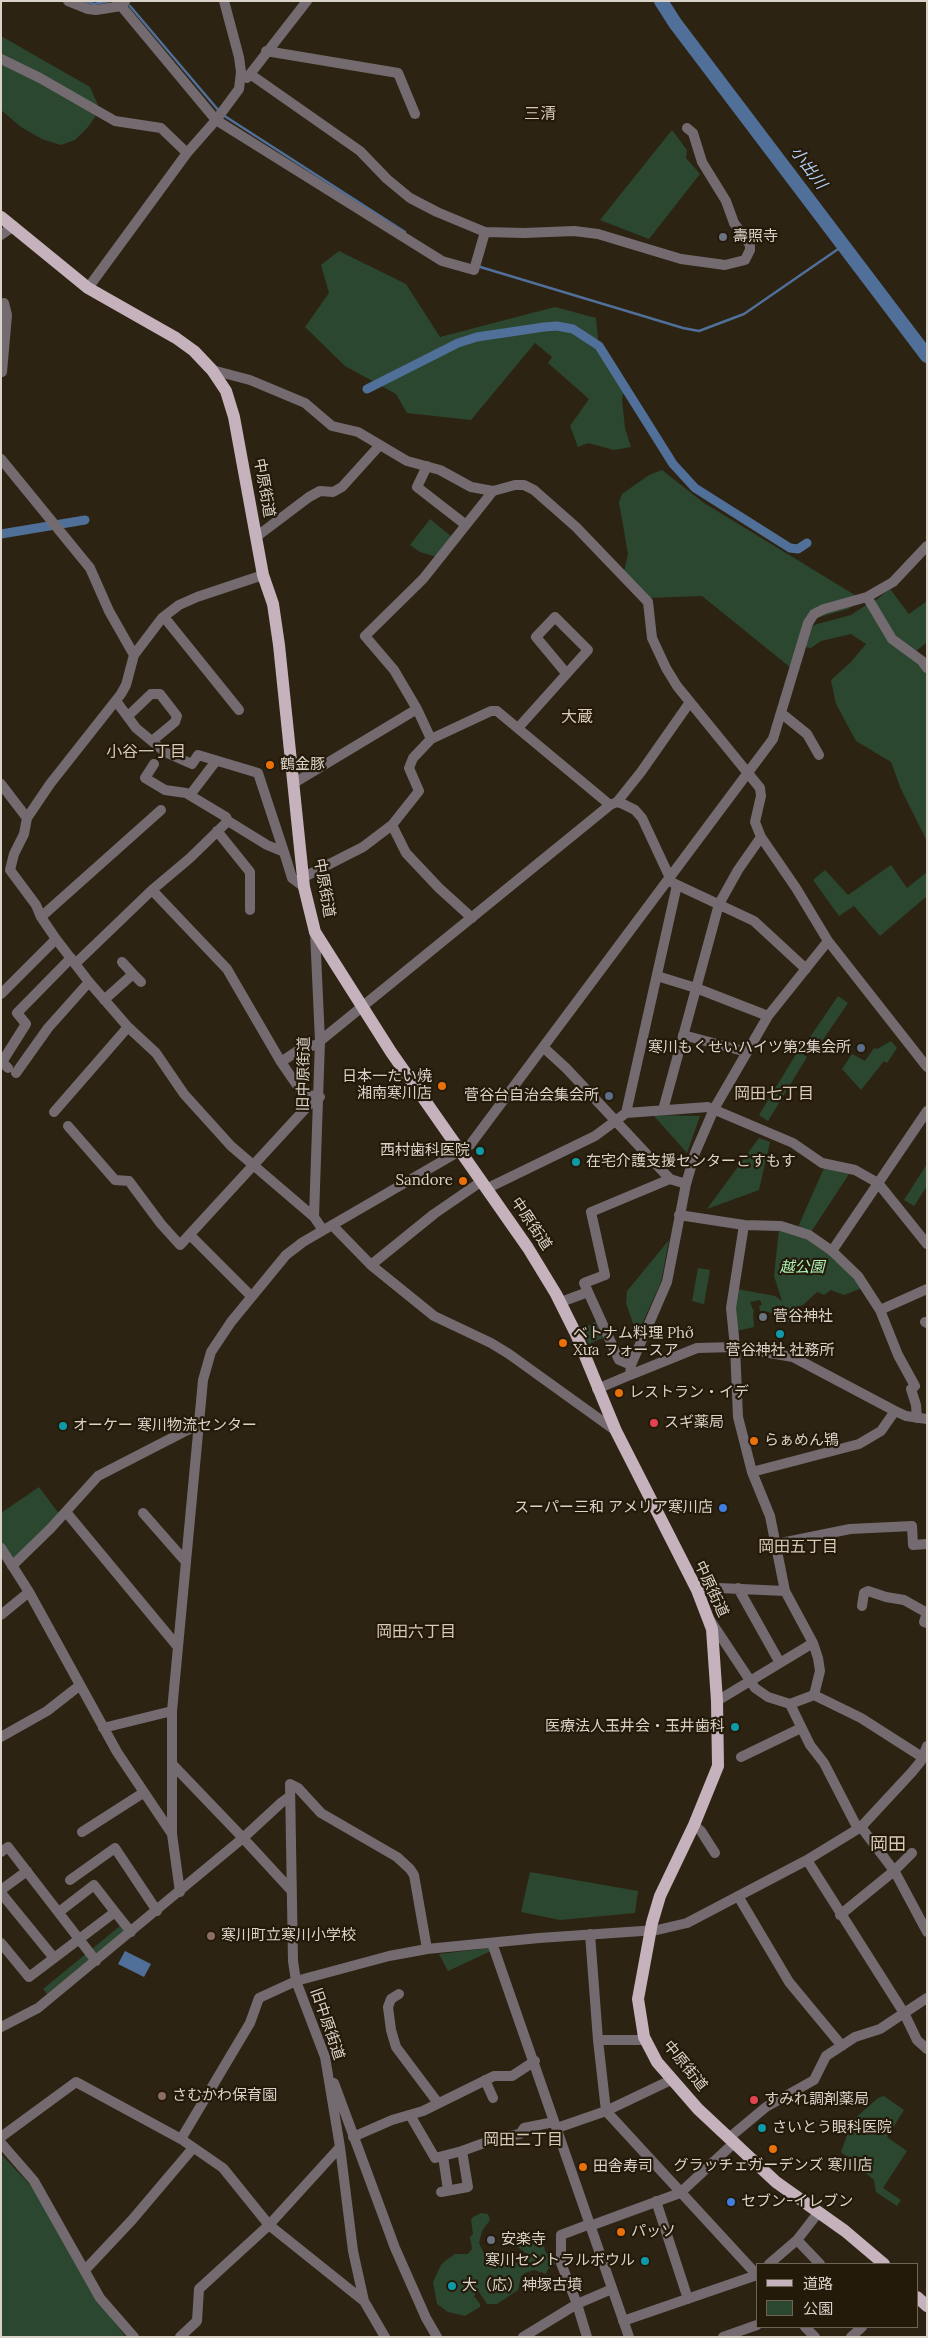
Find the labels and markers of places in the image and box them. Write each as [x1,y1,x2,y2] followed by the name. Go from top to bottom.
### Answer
[733,228,778,246] place label: 壽照寺
[717,231,729,243] marker: 壽照寺
[280,756,325,774] place label: 鶴金豚
[264,759,276,771] marker: 鶴金豚
[648,1039,851,1057] place label: 寒川もくせいハイツ第2集会所
[855,1042,867,1054] marker: 寒川もくせいハイツ第2集会所
[342,1068,432,1103] place label: 日本一たい焼 湘南寒川店
[436,1080,448,1092] marker: 日本一たい焼 湘南寒川店
[464,1087,599,1105] place label: 菅谷台自治会集会所
[603,1090,615,1102] marker: 菅谷台自治会集会所
[380,1142,470,1160] place label: 西村歯科医院
[474,1145,486,1157] marker: 西村歯科医院
[586,1153,796,1171] place label: 在宅介護支援センターこすもす
[570,1156,582,1168] marker: 在宅介護支援センターこすもす
[395,1172,453,1190] place label: Sandore
[457,1175,469,1187] marker: Sandore
[773,1308,833,1326] place label: 菅谷神社
[757,1311,769,1323] marker: 菅谷神社
[573,1325,694,1360] place label: ベトナム料理 Phở Xưa フォースア
[774,1328,786,1340] marker: 菅谷神社 社務所
[557,1337,569,1349] marker: ベトナム料理 Phở Xưa フォースア
[726,1342,834,1360] place label: 菅谷神社 社務所
[629,1384,749,1402] place label: レストラン・イデ
[613,1387,625,1399] marker: レストラン・イデ
[664,1414,724,1432] place label: スギ薬局
[73,1417,257,1435] place label: オーケー 寒川物流センター
[648,1417,660,1429] marker: スギ薬局
[57,1420,69,1432] marker: オーケー 寒川物流センター
[764,1432,839,1450] place label: らぁめん鴇
[748,1435,760,1447] marker: らぁめん鴇
[514,1499,713,1517] place label: スーパー三和 アメリア寒川店
[717,1502,729,1514] marker: スーパー三和 アメリア寒川店
[545,1718,725,1736] place label: 医療法人玉井会・玉井歯科
[729,1721,741,1733] marker: 医療法人玉井会・玉井歯科
[221,1927,356,1945] place label: 寒川町立寒川小学校
[205,1930,217,1942] marker: 寒川町立寒川小学校
[172,2087,277,2105] place label: さむかわ保育園
[156,2090,168,2102] marker: さむかわ保育園
[764,2091,869,2109] place label: すみれ調剤薬局
[748,2094,760,2106] marker: すみれ調剤薬局
[772,2119,892,2137] place label: さいとう眼科医院
[756,2122,768,2134] marker: さいとう眼科医院
[767,2143,779,2155] marker: グラッチェガーデンズ 寒川店
[674,2157,872,2175] place label: グラッチェガーデンズ 寒川店
[593,2158,653,2176] place label: 田舎寿司
[577,2161,589,2173] marker: 田舎寿司
[741,2193,853,2211] place label: セブン-イレブン
[725,2196,737,2208] marker: セブン-イレブン
[631,2223,676,2241] place label: パッソ
[615,2226,627,2238] marker: パッソ
[501,2231,546,2249] place label: 安楽寺
[485,2234,497,2246] marker: 安楽寺
[485,2252,635,2270] place label: 寒川セントラルボウル
[639,2255,651,2267] marker: 寒川セントラルボウル
[462,2277,582,2295] place label: 大（応）神塚古墳
[446,2280,458,2292] marker: 大（応）神塚古墳

